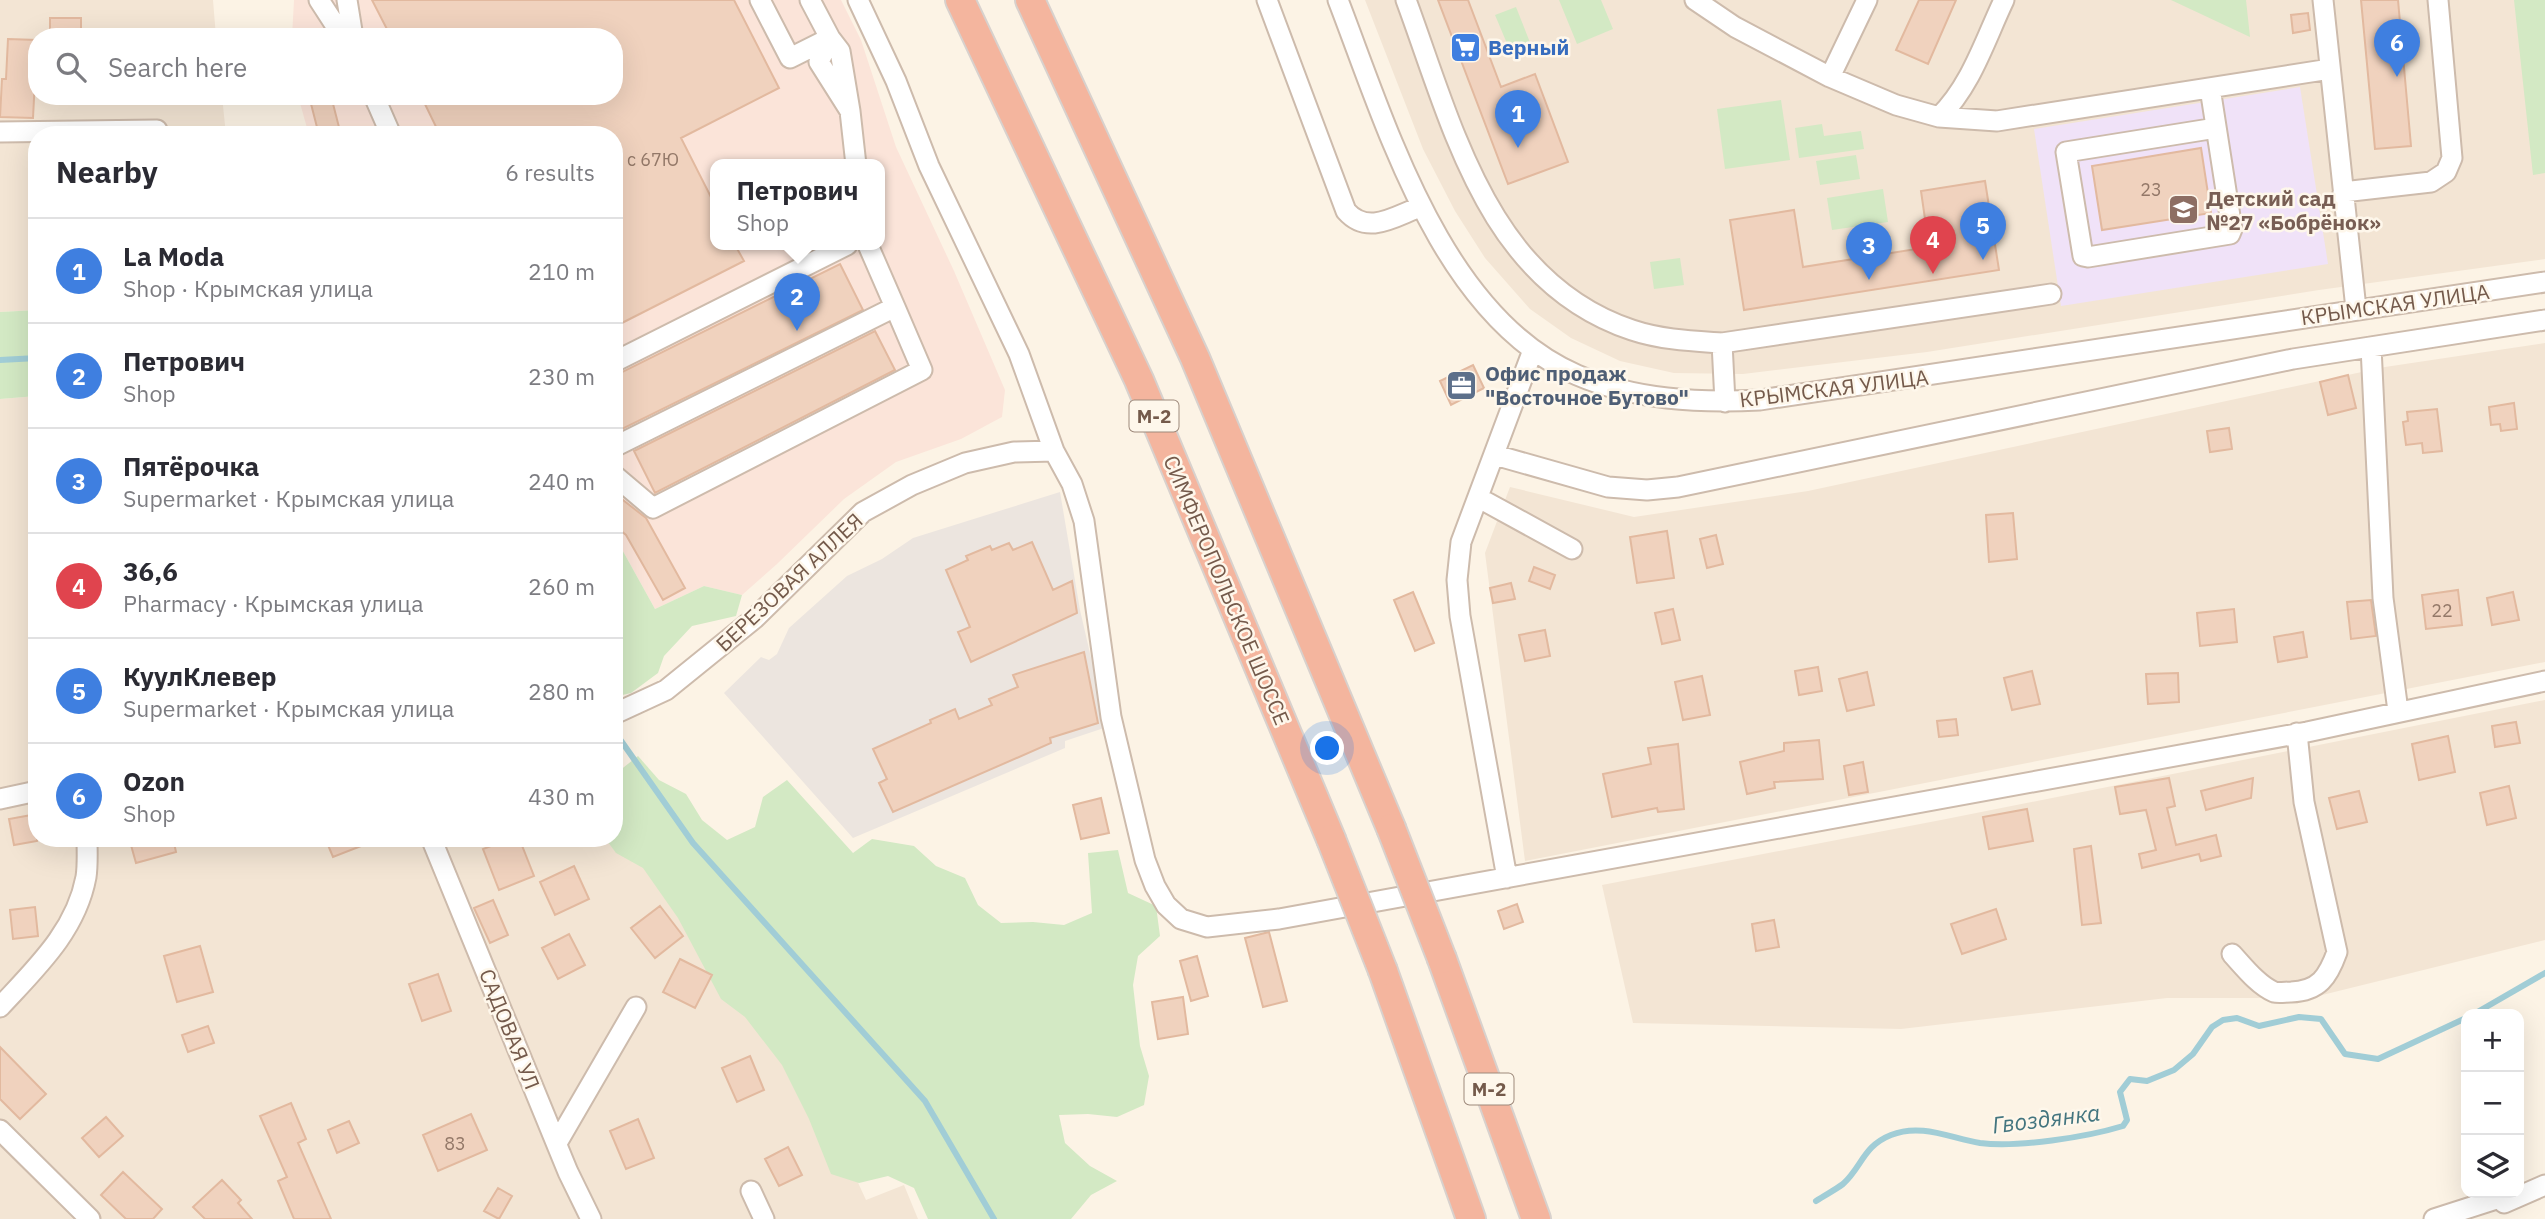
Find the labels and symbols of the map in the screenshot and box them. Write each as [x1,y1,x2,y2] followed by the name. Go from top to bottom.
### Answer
[2374,19,2420,77] pin: 6
[1448,30,1482,64] supermarket icon: Верный
[1488,33,1569,61] place label: Верный
[1495,90,1541,148] pin: 1
[627,148,679,171] house number: с 67Ю
[2140,178,2162,201] house number: 23
[2206,184,2381,236] place label: Детский сад №27 «Бобрёнок»
[2166,193,2200,227] school or university icon: Детский сад №27 «Бобрёнок»
[1960,202,2006,260] pin: 5
[1910,216,1956,274] pin: 4
[1846,222,1892,280] pin: 3
[774,273,820,331] pin: 2
[2299,277,2491,331] street label: КРЫМСКАЯ УЛИЦА
[1485,359,1689,411] place label: Офис продаж "Восточное Бутово"
[1738,363,1930,413] street label: КРЫМСКАЯ УЛИЦА
[1445,368,1479,402] office icon: Офис продаж "Восточное Бутово"
[1130,400,1178,432] road number: М-2
[1157,451,1297,729] street label: СИМФЕРОПОЛЬСКОЕ ШОССЕ
[710,507,868,657] street label: БЕРЕЗОВАЯ АЛЛЕЯ
[2431,599,2453,622] house number: 22
[1310,731,1344,765] your location
[473,965,547,1093] street label: САДОВАЯ УЛ
[1464,1074,1514,1105] road number: М-2
[1990,1096,2102,1140] water label: Гвоздянка
[444,1132,466,1155] house number: 83

